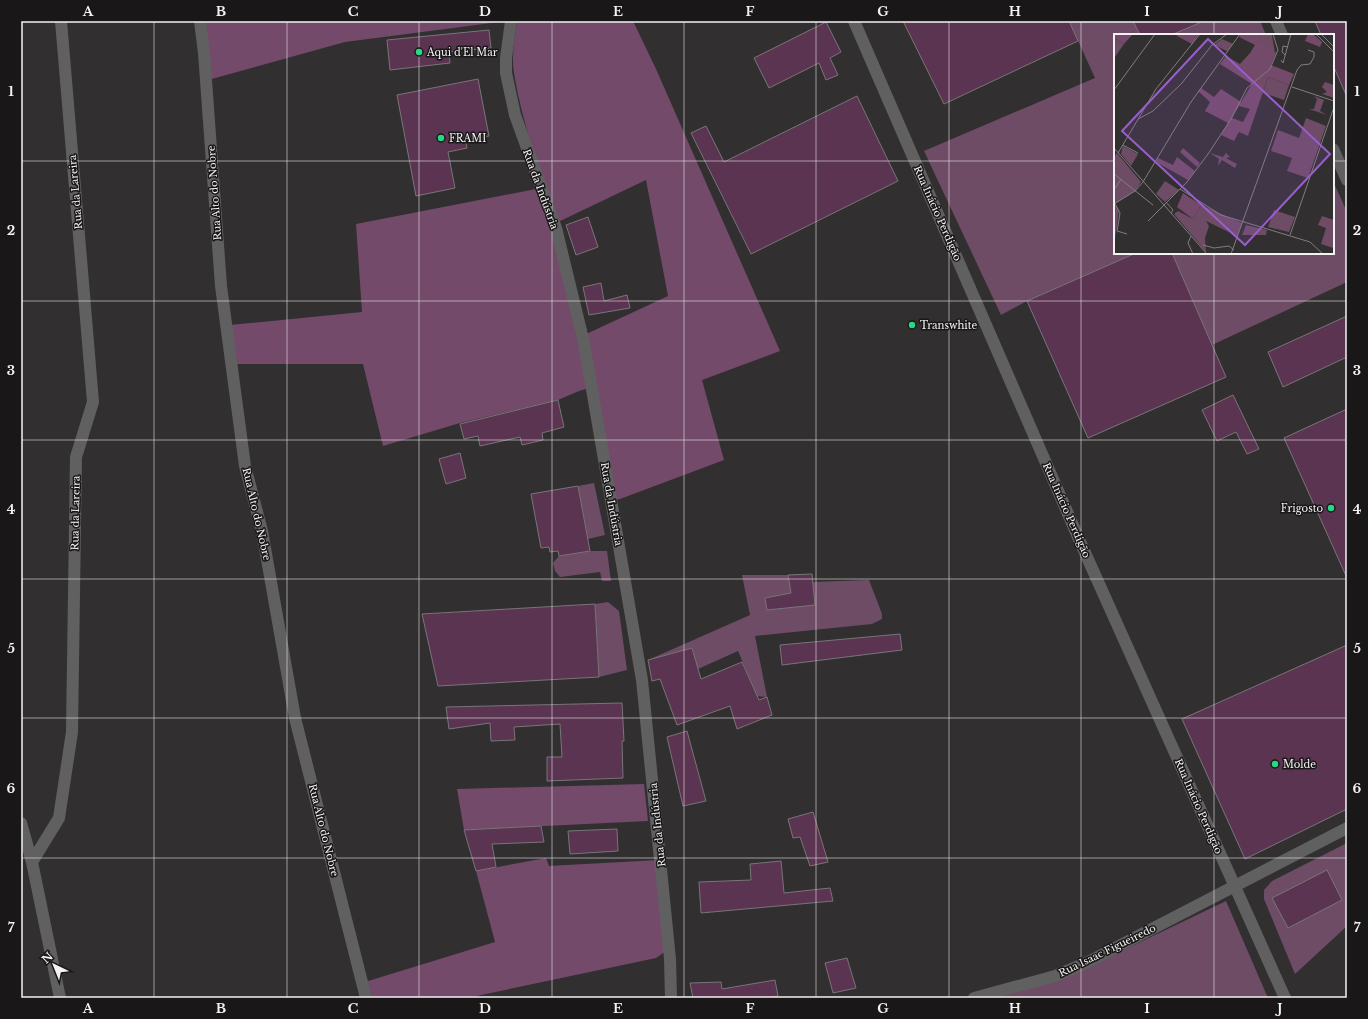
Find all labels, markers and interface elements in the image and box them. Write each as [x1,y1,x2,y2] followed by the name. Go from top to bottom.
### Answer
[82,3,94,20] text: A
[216,3,226,20] text: B
[348,3,359,20] text: C
[479,3,491,20] text: D
[613,3,623,20] text: E
[746,3,755,20] text: F
[877,3,889,20] text: G
[1009,3,1021,20] text: H
[1144,3,1150,20] text: I
[1274,3,1283,20] text: J
[1114,34,1334,254] inset map
[426,46,498,59] place label: Aqui d'El Mar
[414,47,424,57] marker: Aqui d'El Mar
[8,83,14,100] text: 1
[1354,83,1360,100] text: 1
[449,132,486,145] place label: FRAMI
[436,133,446,143] marker: FRAMI
[205,145,224,241] street label: Rua Alto do Nobre
[520,147,561,232] street label: Rua da Indústria
[66,154,85,230] street label: Rua da Lareira
[911,164,965,263] street label: Rua Inácio Perdigão
[7,222,15,239] text: 2
[1353,222,1361,239] text: 2
[920,319,978,332] place label: Transwhite
[907,320,917,330] marker: Transwhite
[7,362,15,379] text: 3
[1353,362,1361,379] text: 3
[598,461,625,547] street label: Rua da Indústria
[1040,461,1094,560] street label: Rua Inácio Perdigão
[239,466,274,562] street label: Rua Alto do Nobre
[68,475,83,551] street label: Rua da Lareira
[7,501,16,518] text: 4
[1353,501,1362,518] text: 4
[1281,502,1323,515] place label: Frigosto
[1326,503,1336,513] marker: Frigosto
[7,640,15,657] text: 5
[1353,640,1361,657] text: 5
[1172,757,1226,856] street label: Rua Inácio Perdigão
[1283,758,1316,771] place label: Molde
[1270,759,1280,769] marker: Molde
[7,780,16,797] text: 6
[1353,780,1362,797] text: 6
[306,782,341,878] street label: Rua Alto do Nobre
[647,782,668,868] street label: Rua da Indústria
[8,919,15,936] text: 7
[1354,919,1361,936] text: 7
[1057,921,1158,980] street label: Rua Isaac Figueiredo
[34,945,74,985] north arrow
[39,949,56,966] text: N
[82,1000,94,1017] text: A
[216,1000,226,1017] text: B
[348,1000,359,1017] text: C
[479,1000,491,1017] text: D
[613,1000,623,1017] text: E
[746,1000,755,1017] text: F
[877,1000,889,1017] text: G
[1009,1000,1021,1017] text: H
[1144,1000,1150,1017] text: I
[1274,1000,1283,1017] text: J

